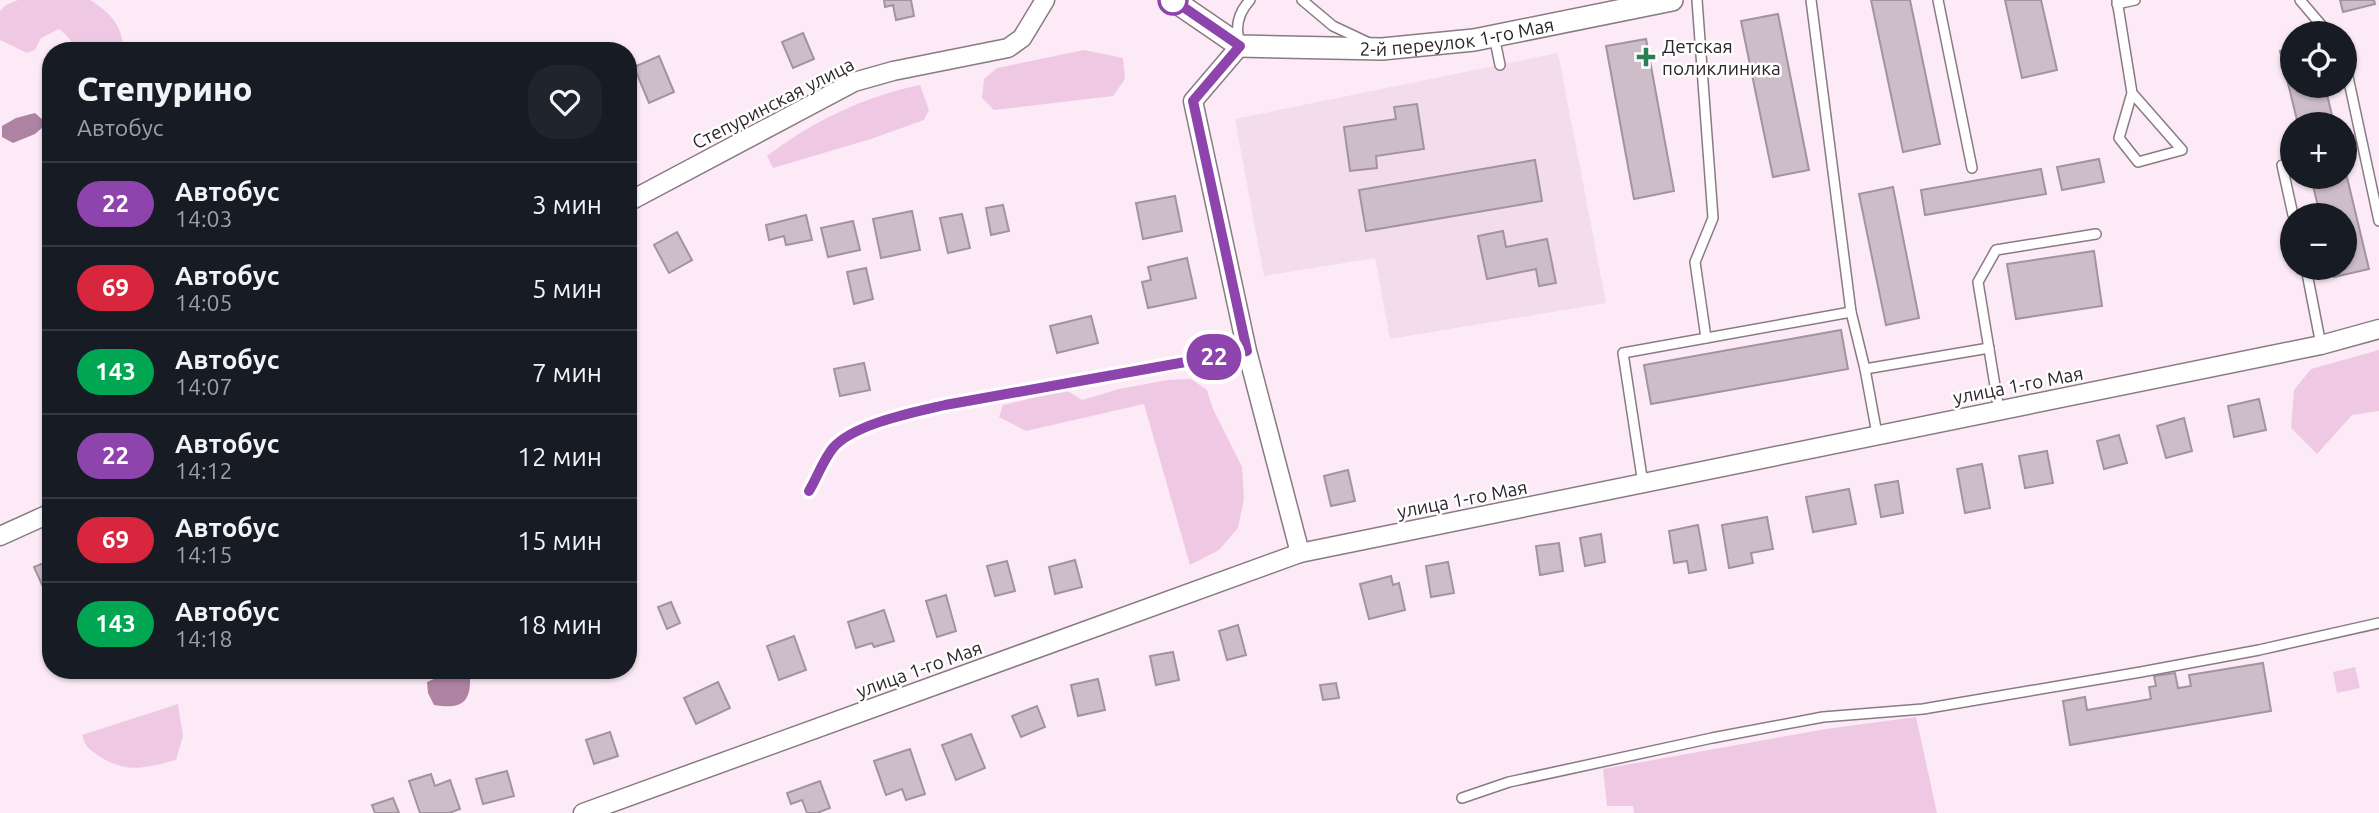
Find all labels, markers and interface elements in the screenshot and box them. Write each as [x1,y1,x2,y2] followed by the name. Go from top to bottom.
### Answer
[1158,0,1188,15] unlabelled marker
[1359,13,1556,60] street label: 2-й переулок 1-го Мая
[2280,21,2357,280] map controls
[2280,21,2357,98] button: locate
[1662,35,1781,79] place label: Детская поликлиника
[1636,47,1656,67] marker: Детская поликлиника
[688,53,858,153] street label: Степуринская улица
[528,65,602,139] button: heart
[77,70,253,107] text: Степурино
[2280,112,2357,189] button: +
[77,115,164,140] text: Автобус
[175,177,279,206] text: Автобус
[102,190,129,217] text: 22
[532,190,602,219] text: 3 мин
[2280,203,2357,280] button: −
[175,206,233,231] text: 14:03
[175,261,279,290] text: Автобус
[102,274,129,301] text: 69
[532,274,602,303] text: 5 мин
[175,290,233,315] text: 14:05
[1182,334,1246,380] line badge: 22
[1200,343,1228,370] text: 22
[175,345,279,374] text: Автобус
[95,358,136,385] text: 143
[532,358,602,387] text: 7 мин
[1951,362,2085,408] street label: улица 1-го Мая
[175,374,233,399] text: 14:07
[175,429,279,458] text: Автобус
[102,442,129,469] text: 22
[517,442,602,471] text: 12 мин
[175,458,233,483] text: 14:12
[1395,476,1529,522] street label: улица 1-го Мая
[175,513,279,542] text: Автобус
[102,526,129,553] text: 69
[517,526,602,555] text: 15 мин
[175,542,233,567] text: 14:15
[175,597,279,626] text: Автобус
[95,610,136,637] text: 143
[517,610,602,639] text: 18 мин
[175,626,233,651] text: 14:18
[853,636,985,702] street label: улица 1-го Мая

